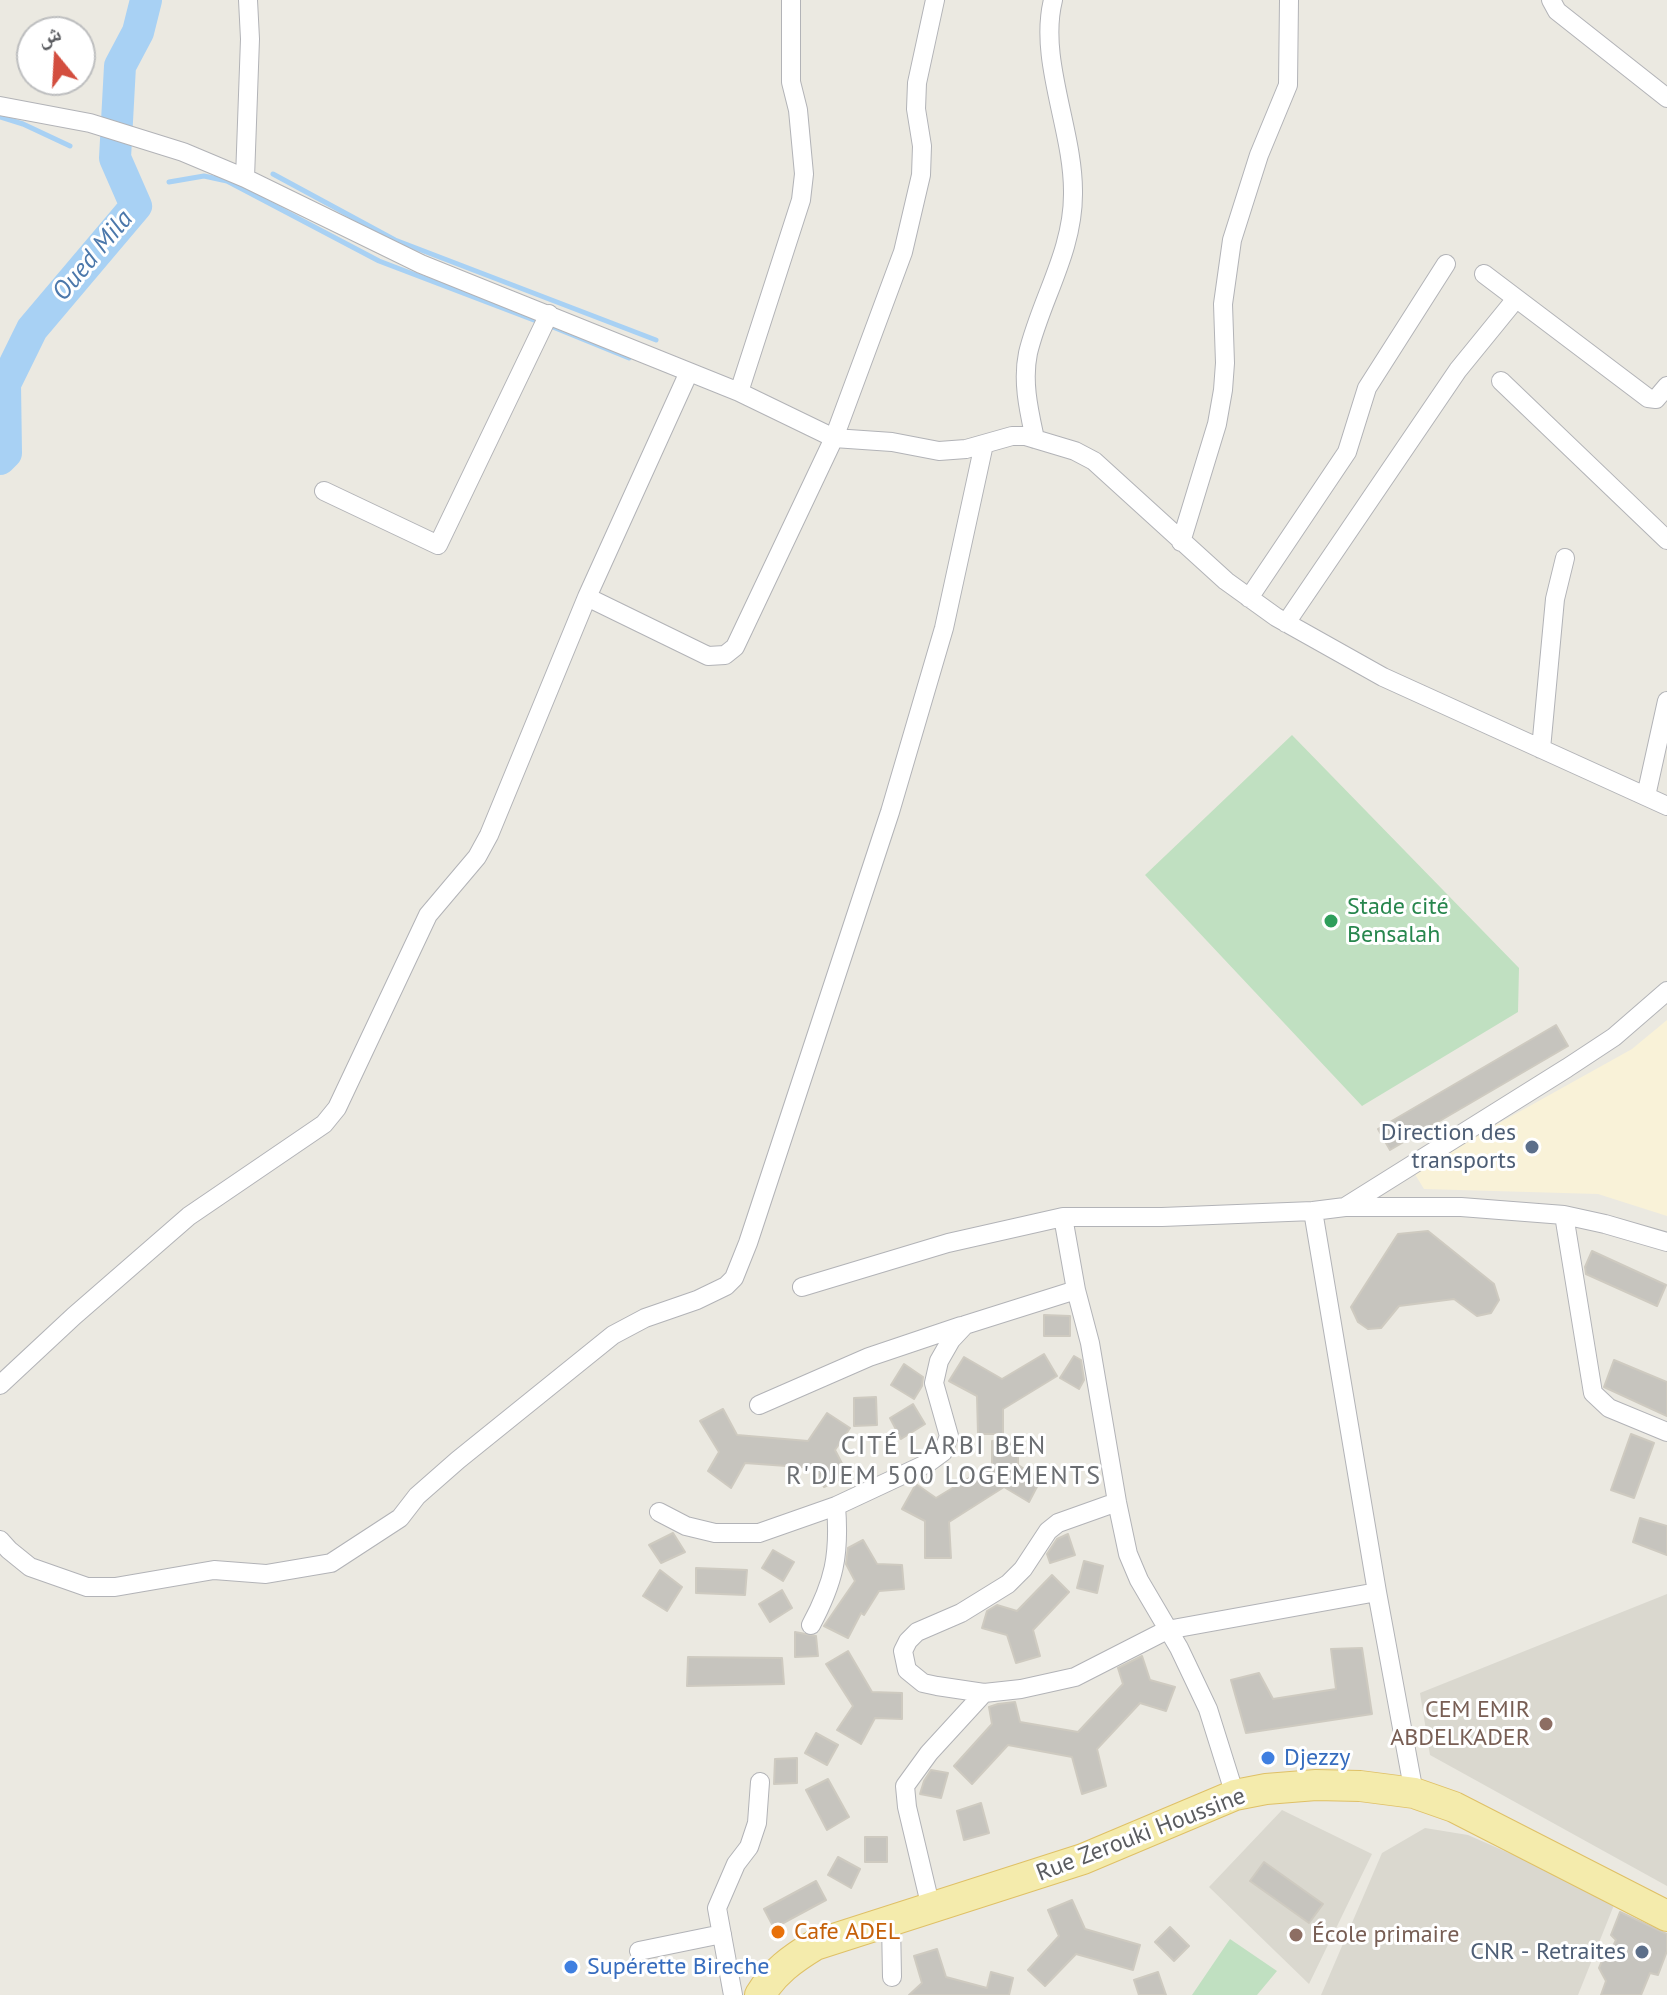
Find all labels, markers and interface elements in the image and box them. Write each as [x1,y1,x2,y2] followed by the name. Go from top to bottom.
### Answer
[16,16,96,96] north arrow
[34,18,65,52] text: ش
[46,204,140,308] water label: Oued Mila
[1347,893,1449,949] place label: Stade cité Bensalah
[1322,912,1340,930] marker: Stade cité Bensalah
[1381,1119,1516,1175] place label: Direction des transports
[1523,1138,1541,1156] marker: Direction des transports
[786,1431,1102,1492] district label: CITÉ LARBI BEN R'DJEM 500 LOGEMENTS
[1390,1696,1530,1752] place label: CEM EMIR ABDELKADER
[1537,1715,1555,1733] marker: CEM EMIR ABDELKADER
[1284,1744,1350,1772] place label: Djezzy
[1259,1749,1277,1767] marker: Djezzy
[1032,1782,1250,1888] street label: Rue Zerouki Houssine
[794,1918,900,1946] place label: Cafe ADEL
[1312,1921,1459,1949] place label: École primaire
[769,1923,787,1941] marker: Cafe ADEL
[1287,1926,1305,1944] marker: École primaire
[1470,1938,1626,1966] place label: CNR - Retraites
[1633,1943,1651,1961] marker: CNR - Retraites
[587,1953,769,1981] place label: Supérette Bireche
[562,1958,580,1976] marker: Supérette Bireche

